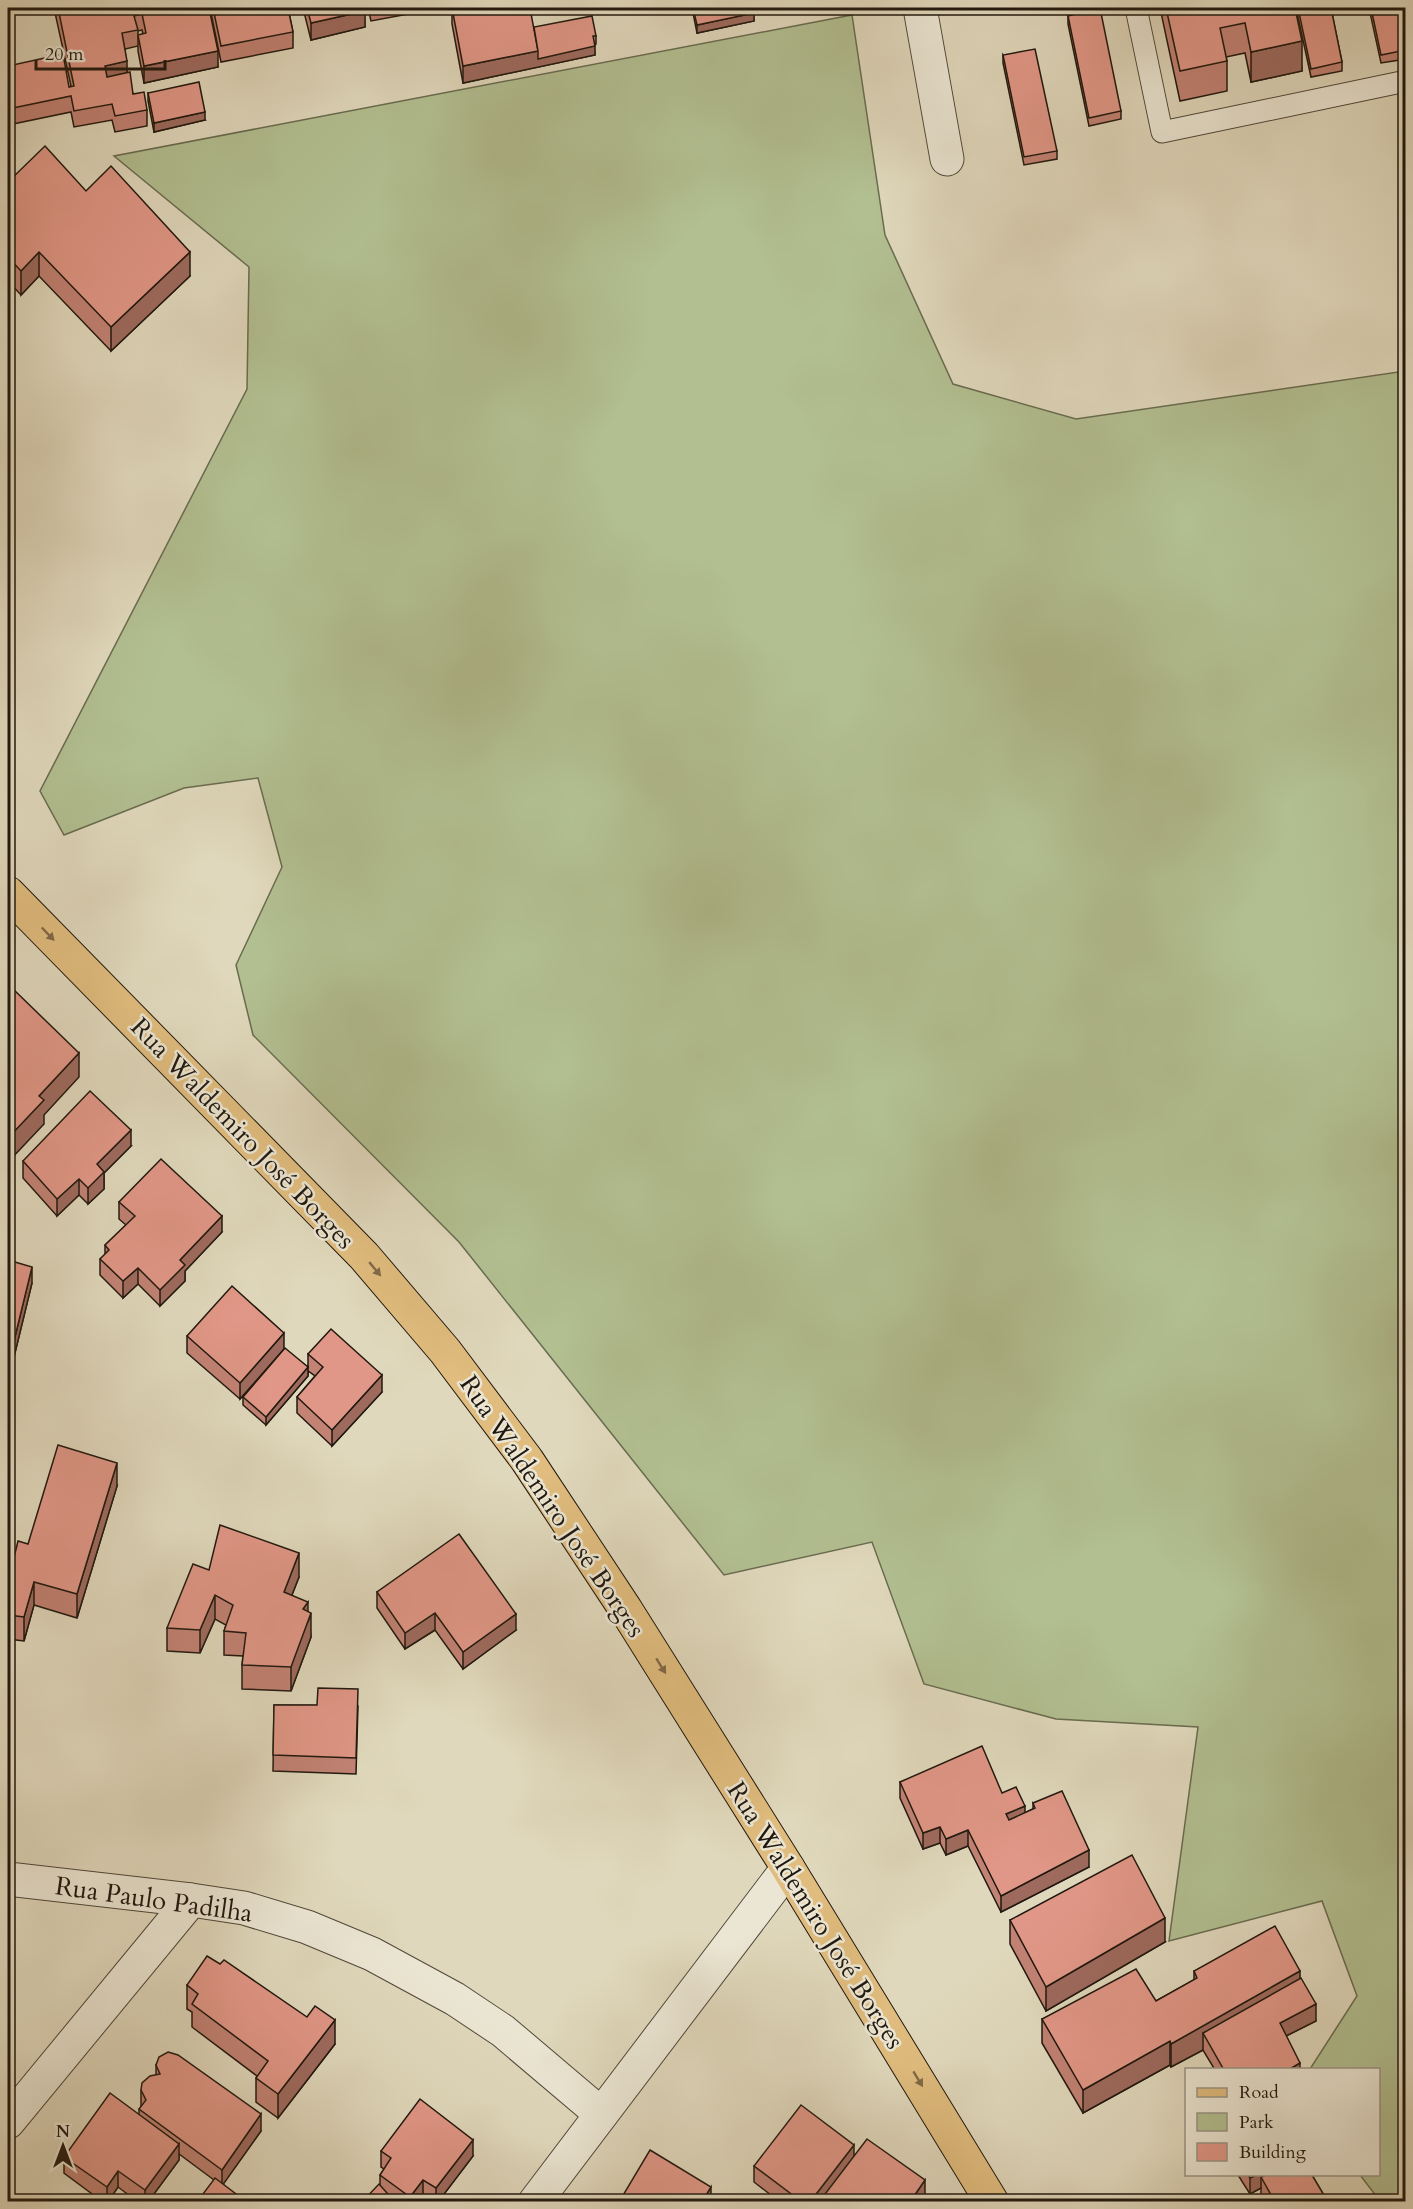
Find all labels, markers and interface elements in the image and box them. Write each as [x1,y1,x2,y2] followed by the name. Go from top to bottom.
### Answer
[36,33,165,71] scale bar
[45,42,84,67] text: 20 m
[41,927,55,941] one-way arrow
[123,1010,363,1257] street label: Rua Waldemiro José Borges
[368,1261,381,1276] one-way arrow
[452,1368,654,1644] street label: Rua Waldemiro José Borges
[655,1658,666,1674] one-way arrow
[719,1775,912,2056] street label: Rua Waldemiro José Borges
[53,1868,255,1931] street label: Rua Paulo Padilha
[1185,2068,1380,2176] legend
[912,2071,923,2087] one-way arrow
[1239,2080,1279,2105] text: Road
[1239,2110,1274,2135] text: Park
[33,2116,93,2176] north arrow
[56,2121,70,2143] text: N
[1239,2140,1307,2165] text: Building

